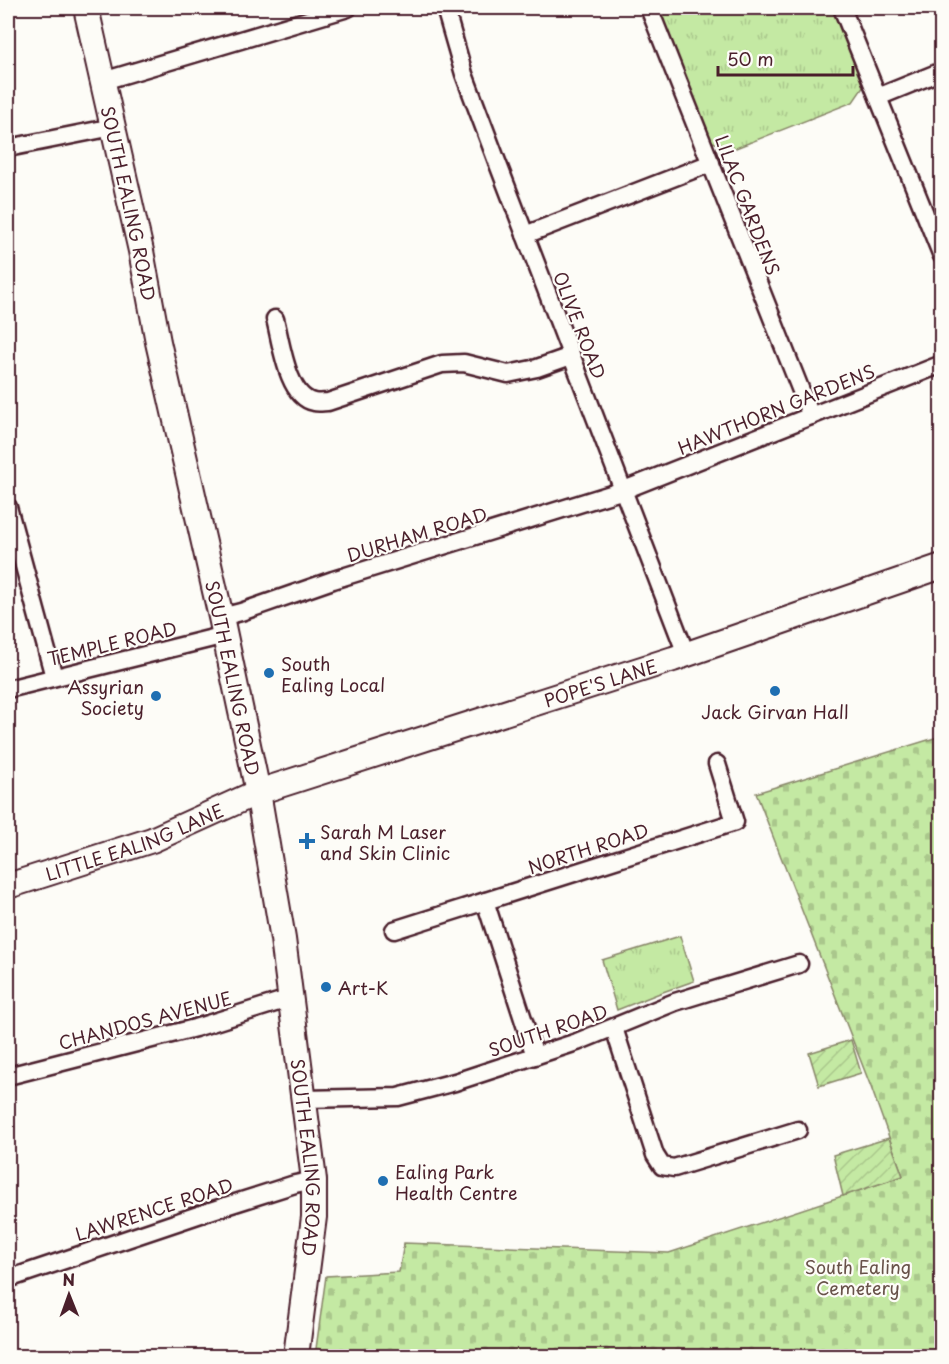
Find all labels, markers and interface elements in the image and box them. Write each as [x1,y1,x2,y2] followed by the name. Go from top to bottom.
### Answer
[718,39,853,77] scale bar
[727,45,774,72] text: 50 m
[95,103,163,303] street label: SOUTH EALING ROAD
[709,131,787,279] street label: LILAC GARDENS
[547,267,613,383] street label: OLIVE ROAD
[673,357,879,461] street label: HAWTHORN GARDENS
[343,500,491,568] street label: DURHAM ROAD
[200,578,268,778] street label: SOUTH EALING ROAD
[44,614,180,672] street label: TEMPLE ROAD
[281,650,385,698] place label: South Ealing Local
[540,651,660,713] street label: POPE'S LANE
[262,666,276,680] marker: South Ealing Local
[68,673,144,721] place label: Assyrian Society
[768,684,782,698] marker: Jack Girvan Hall
[149,689,163,703] marker: Assyrian Society
[701,698,849,725] place label: Jack Girvan Hall
[42,796,228,887] street label: LITTLE EALING LANE
[524,816,652,880] street label: NORTH ROAD
[320,818,450,866] place label: Sarah M Laser and Skin Clinic
[298,832,316,850] marker: Sarah M Laser and Skin Clinic
[338,974,388,1001] place label: Art-K
[319,980,333,994] marker: Art-K
[55,984,235,1056] street label: CHANDOS AVENUE
[485,997,611,1063] street label: SOUTH ROAD
[285,1057,328,1258] street label: SOUTH EALING ROAD
[395,1158,518,1206] place label: Ealing Park Health Centre
[72,1171,236,1247] street label: LAWRENCE ROAD
[376,1174,390,1188] marker: Ealing Park Health Centre
[805,1253,911,1301] park label: South Ealing Cemetery
[39,1265,99,1325] north arrow
[62,1267,75,1291] text: N

